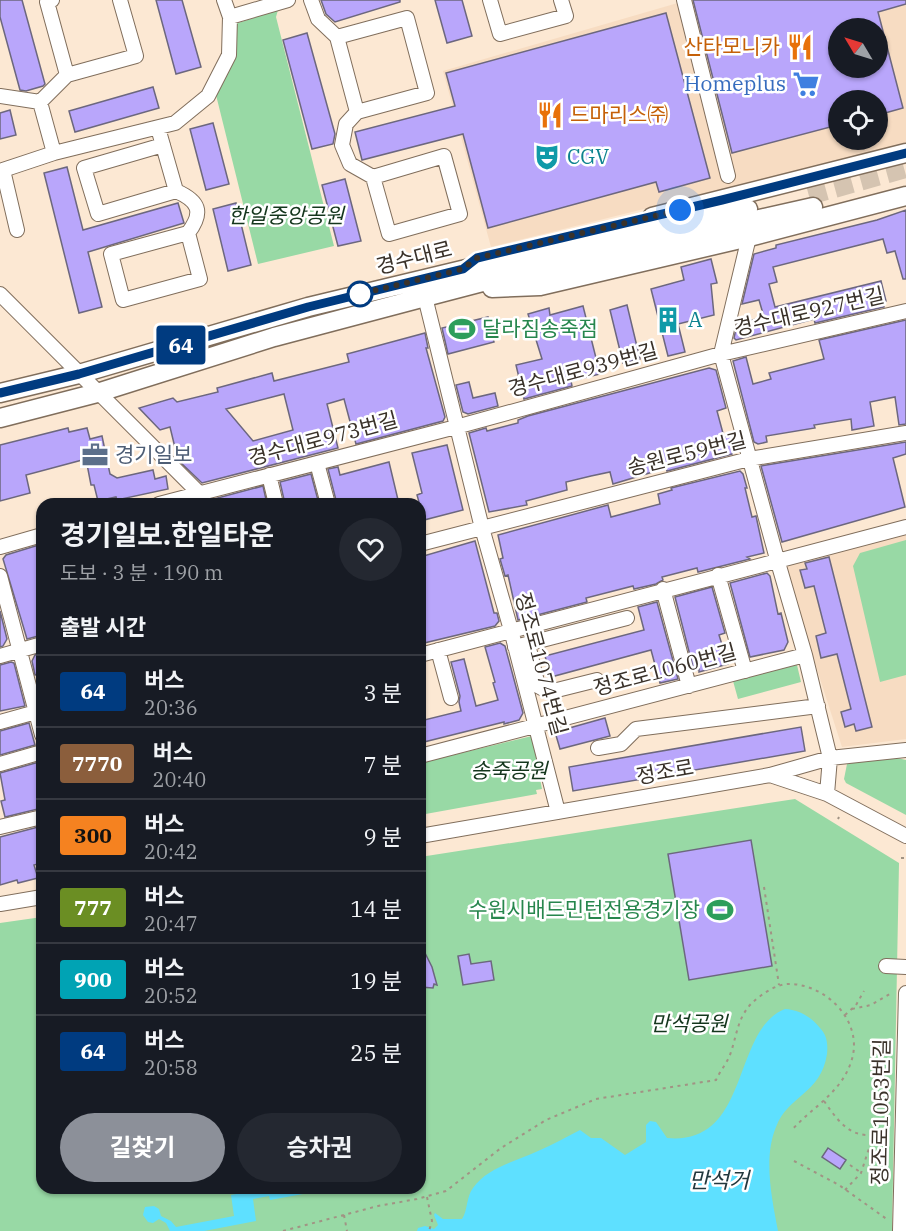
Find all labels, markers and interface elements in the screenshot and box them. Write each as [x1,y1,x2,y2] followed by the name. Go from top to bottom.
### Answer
[828,18,888,78] north arrow
[828,18,888,150] map controls
[683,32,780,60] place label: 산타모니카
[785,32,815,62] restaurant icon: 산타모니카
[684,69,786,97] place label: Homeplus
[791,69,821,99] supermarket icon: Homeplus
[828,90,888,150] button: locate
[535,100,565,130] restaurant icon: 드마리스㈜
[570,100,668,128] place label: 드마리스㈜
[532,142,562,172] theatre icon: CGV
[567,142,609,170] place label: CGV
[665,195,695,225] your location
[228,201,346,229] park label: 한일중앙공원
[373,234,455,280] street label: 경수대로
[731,280,887,342] street label: 경수대로927번길
[347,281,373,307] unlabelled marker
[653,305,683,335] building icon: A
[688,305,703,333] place label: A
[447,314,477,344] sports icon: 달라짐송죽점
[482,314,598,342] place label: 달라짐송죽점
[154,326,208,364] line badge: 64
[168,331,194,359] text: 64
[505,336,661,402] street label: 경수대로939번길
[245,405,401,471] street label: 경수대로973번길
[624,425,749,481] street label: 송원로59번길
[80,440,110,470] office icon: 경기일보
[115,440,192,468] place label: 경기일보
[60,516,274,553] text: 경기일보.한일타운
[339,518,402,581] button: heart
[60,559,223,586] text: 도보 · 3 분 · 190 m
[509,589,575,738] street label: 정조로1074번길
[60,612,146,641] text: 출발 시간
[590,636,739,702] street label: 정조로1060번길
[144,665,184,694] text: 버스
[80,677,106,705] text: 64
[363,678,402,707] text: 3 분
[144,694,198,721] text: 20:36
[152,737,193,766] text: 버스
[72,749,122,777] text: 7770
[363,750,402,779] text: 7 분
[634,752,696,790] street label: 정조로
[470,756,549,784] park label: 송죽공원
[152,766,206,793] text: 20:40
[144,809,184,838] text: 버스
[74,821,112,849] text: 300
[363,822,402,851] text: 9 분
[144,838,198,865] text: 20:42
[144,881,184,910] text: 버스
[74,893,112,921] text: 777
[350,894,402,923] text: 14 분
[468,895,700,923] place label: 수원시배드민턴전용경기장
[705,895,735,925] sports icon: 수원시배드민턴전용경기장
[144,910,198,937] text: 20:47
[144,953,184,982] text: 버스
[74,965,112,993] text: 900
[350,966,402,995] text: 19 분
[144,982,198,1009] text: 20:52
[650,1009,729,1037] park label: 만석공원
[144,1025,184,1054] text: 버스
[80,1037,106,1065] text: 64
[350,1038,402,1067] text: 25 분
[865,1038,895,1186] street label: 정조로1053번길
[144,1054,198,1081] text: 20:58
[60,1113,225,1182] button: 길찾기
[237,1113,402,1182] button: 승차권
[689,1165,751,1194] water label: 만석거

